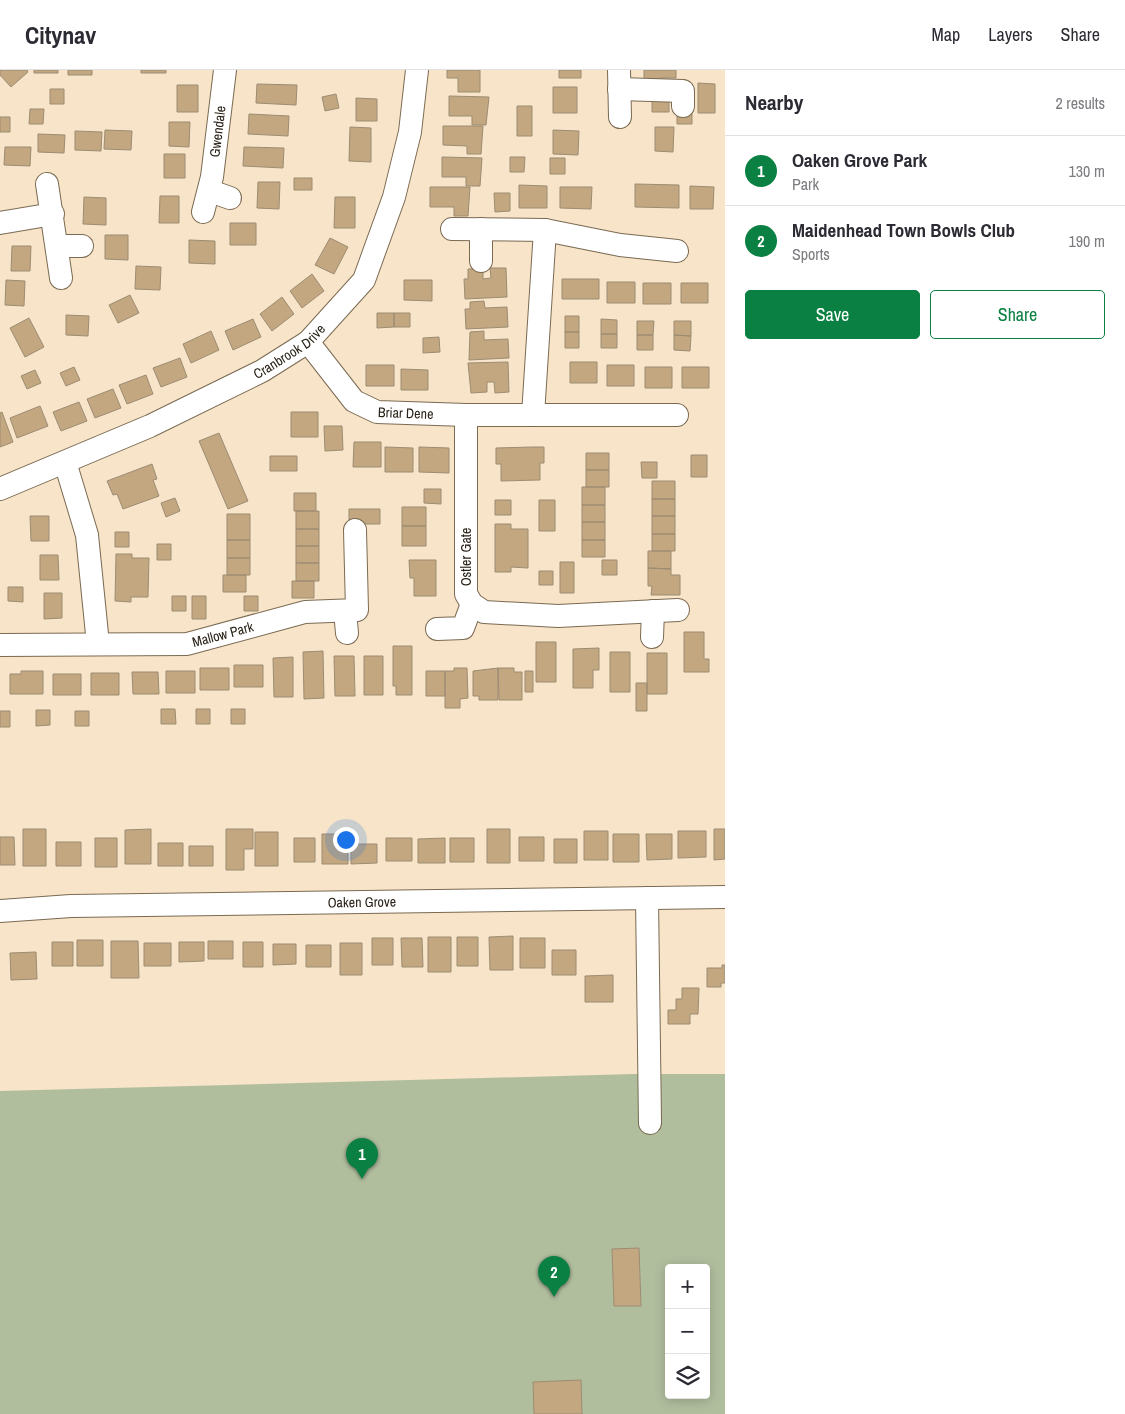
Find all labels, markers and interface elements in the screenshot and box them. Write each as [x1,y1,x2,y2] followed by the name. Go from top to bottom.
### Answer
[25,19,96,51] text: Citynav
[932,22,960,47] text: Map
[988,22,1033,47] text: Layers
[1061,22,1100,47] text: Share
[745,88,803,117] text: Nearby
[1055,92,1105,114] text: 2 results
[205,105,230,158] street label: Gwendale
[792,147,927,173] text: Oaken Grove Park
[757,160,765,182] text: 1
[1069,160,1105,182] text: 130 m
[792,173,819,195] text: Park
[792,217,1015,243] text: Maidenhead Town Bowls Club
[757,230,765,252] text: 2
[1069,230,1105,252] text: 190 m
[792,243,830,265] text: Sports
[745,290,920,339] button: Save
[930,290,1105,339] button: Share
[250,320,329,383] street label: Cranbrook Drive
[378,403,434,423] street label: Briar Dene
[457,528,475,586] street label: Ostler Gate
[190,617,256,651] street label: Mallow Park
[333,827,359,853] your location
[327,893,396,911] street label: Oaken Grove
[346,1138,378,1179] pin: 1
[538,1256,570,1297] pin: 2
[665,1264,710,1399] map controls
[665,1264,710,1309] button: +
[665,1309,710,1354] button: −
[665,1354,710,1399] button: layers

